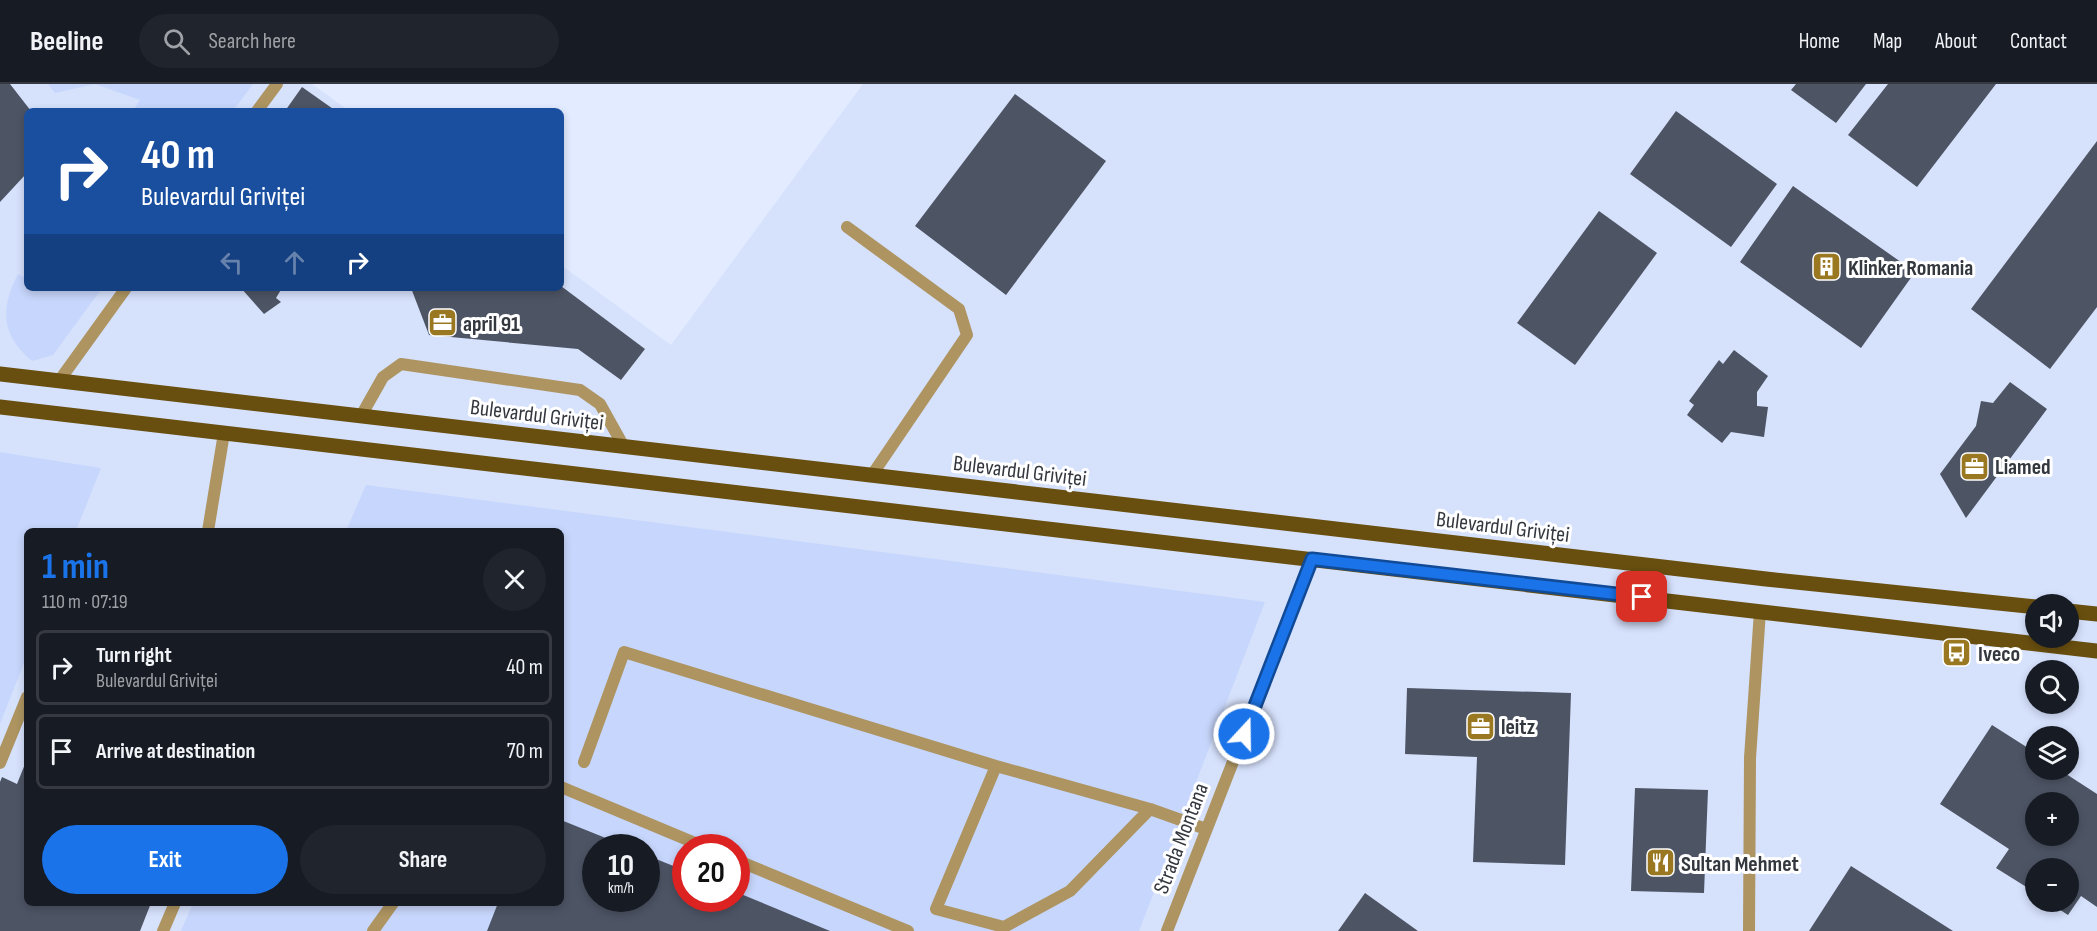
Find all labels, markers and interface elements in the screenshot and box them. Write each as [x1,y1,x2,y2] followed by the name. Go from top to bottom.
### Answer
[139,14,559,68] search box
[30,25,103,58] text: Beeline
[160,25,193,58] icon: search
[208,28,296,55] text: Search here
[1799,29,1840,54] text: Home
[1873,29,1902,54] text: Map
[1935,29,1977,54] text: About
[2010,29,2067,54] text: Contact
[141,130,215,181] text: 40 m
[42,132,120,210] icon: right
[141,181,305,213] text: Bulevardul Griviței
[215,246,248,279] icon: left
[278,246,311,279] icon: ahead
[341,246,374,279] icon: right
[1811,251,1843,283] building icon: Klinker Romania
[1848,255,1973,282] place label: Klinker Romania
[426,307,458,339] office icon: april 91
[463,311,520,338] place label: april 91
[469,394,605,437] street label: Bulevardul Griviței
[952,450,1088,493] street label: Bulevardul Griviței
[1958,450,1990,482] office icon: Liamed
[1995,454,2051,481] place label: Liamed
[1435,506,1571,549] street label: Bulevardul Griviței
[42,546,109,589] text: 1 min
[483,548,546,611] button: close
[1616,571,1667,622] pin
[1625,580,1658,613] icon: arrive
[42,590,128,614] text: 110 m · 07:19
[2025,594,2079,912] map controls
[2025,594,2079,648] button: sound
[1941,637,1973,669] bus stop icon: Iveco
[1978,641,2020,668] place label: Iveco
[96,642,172,669] text: Turn right
[45,651,78,684] icon: right
[506,654,543,681] text: 40 m
[2025,660,2079,714] button: search
[96,669,218,693] text: Bulevardul Griviței
[1212,702,1276,766] position arrow
[1464,710,1496,742] office icon: leitz
[1501,714,1536,741] place label: leitz
[2025,726,2079,780] button: layers
[45,735,78,768] icon: arrive
[96,738,255,765] text: Arrive at destination
[507,738,543,765] text: 70 m
[1148,779,1215,898] street label: Strada Montana
[2025,792,2079,846] button: +
[42,825,288,894] button: Exit
[300,825,546,894] button: Share
[672,834,750,912] speed limit sign: 20
[1644,847,1676,879] restaurant icon: Sultan Mehmet
[608,848,634,884] text: 10
[1681,851,1799,878] place label: Sultan Mehmet
[2025,858,2079,912] button: −
[608,879,634,898] text: km/h

